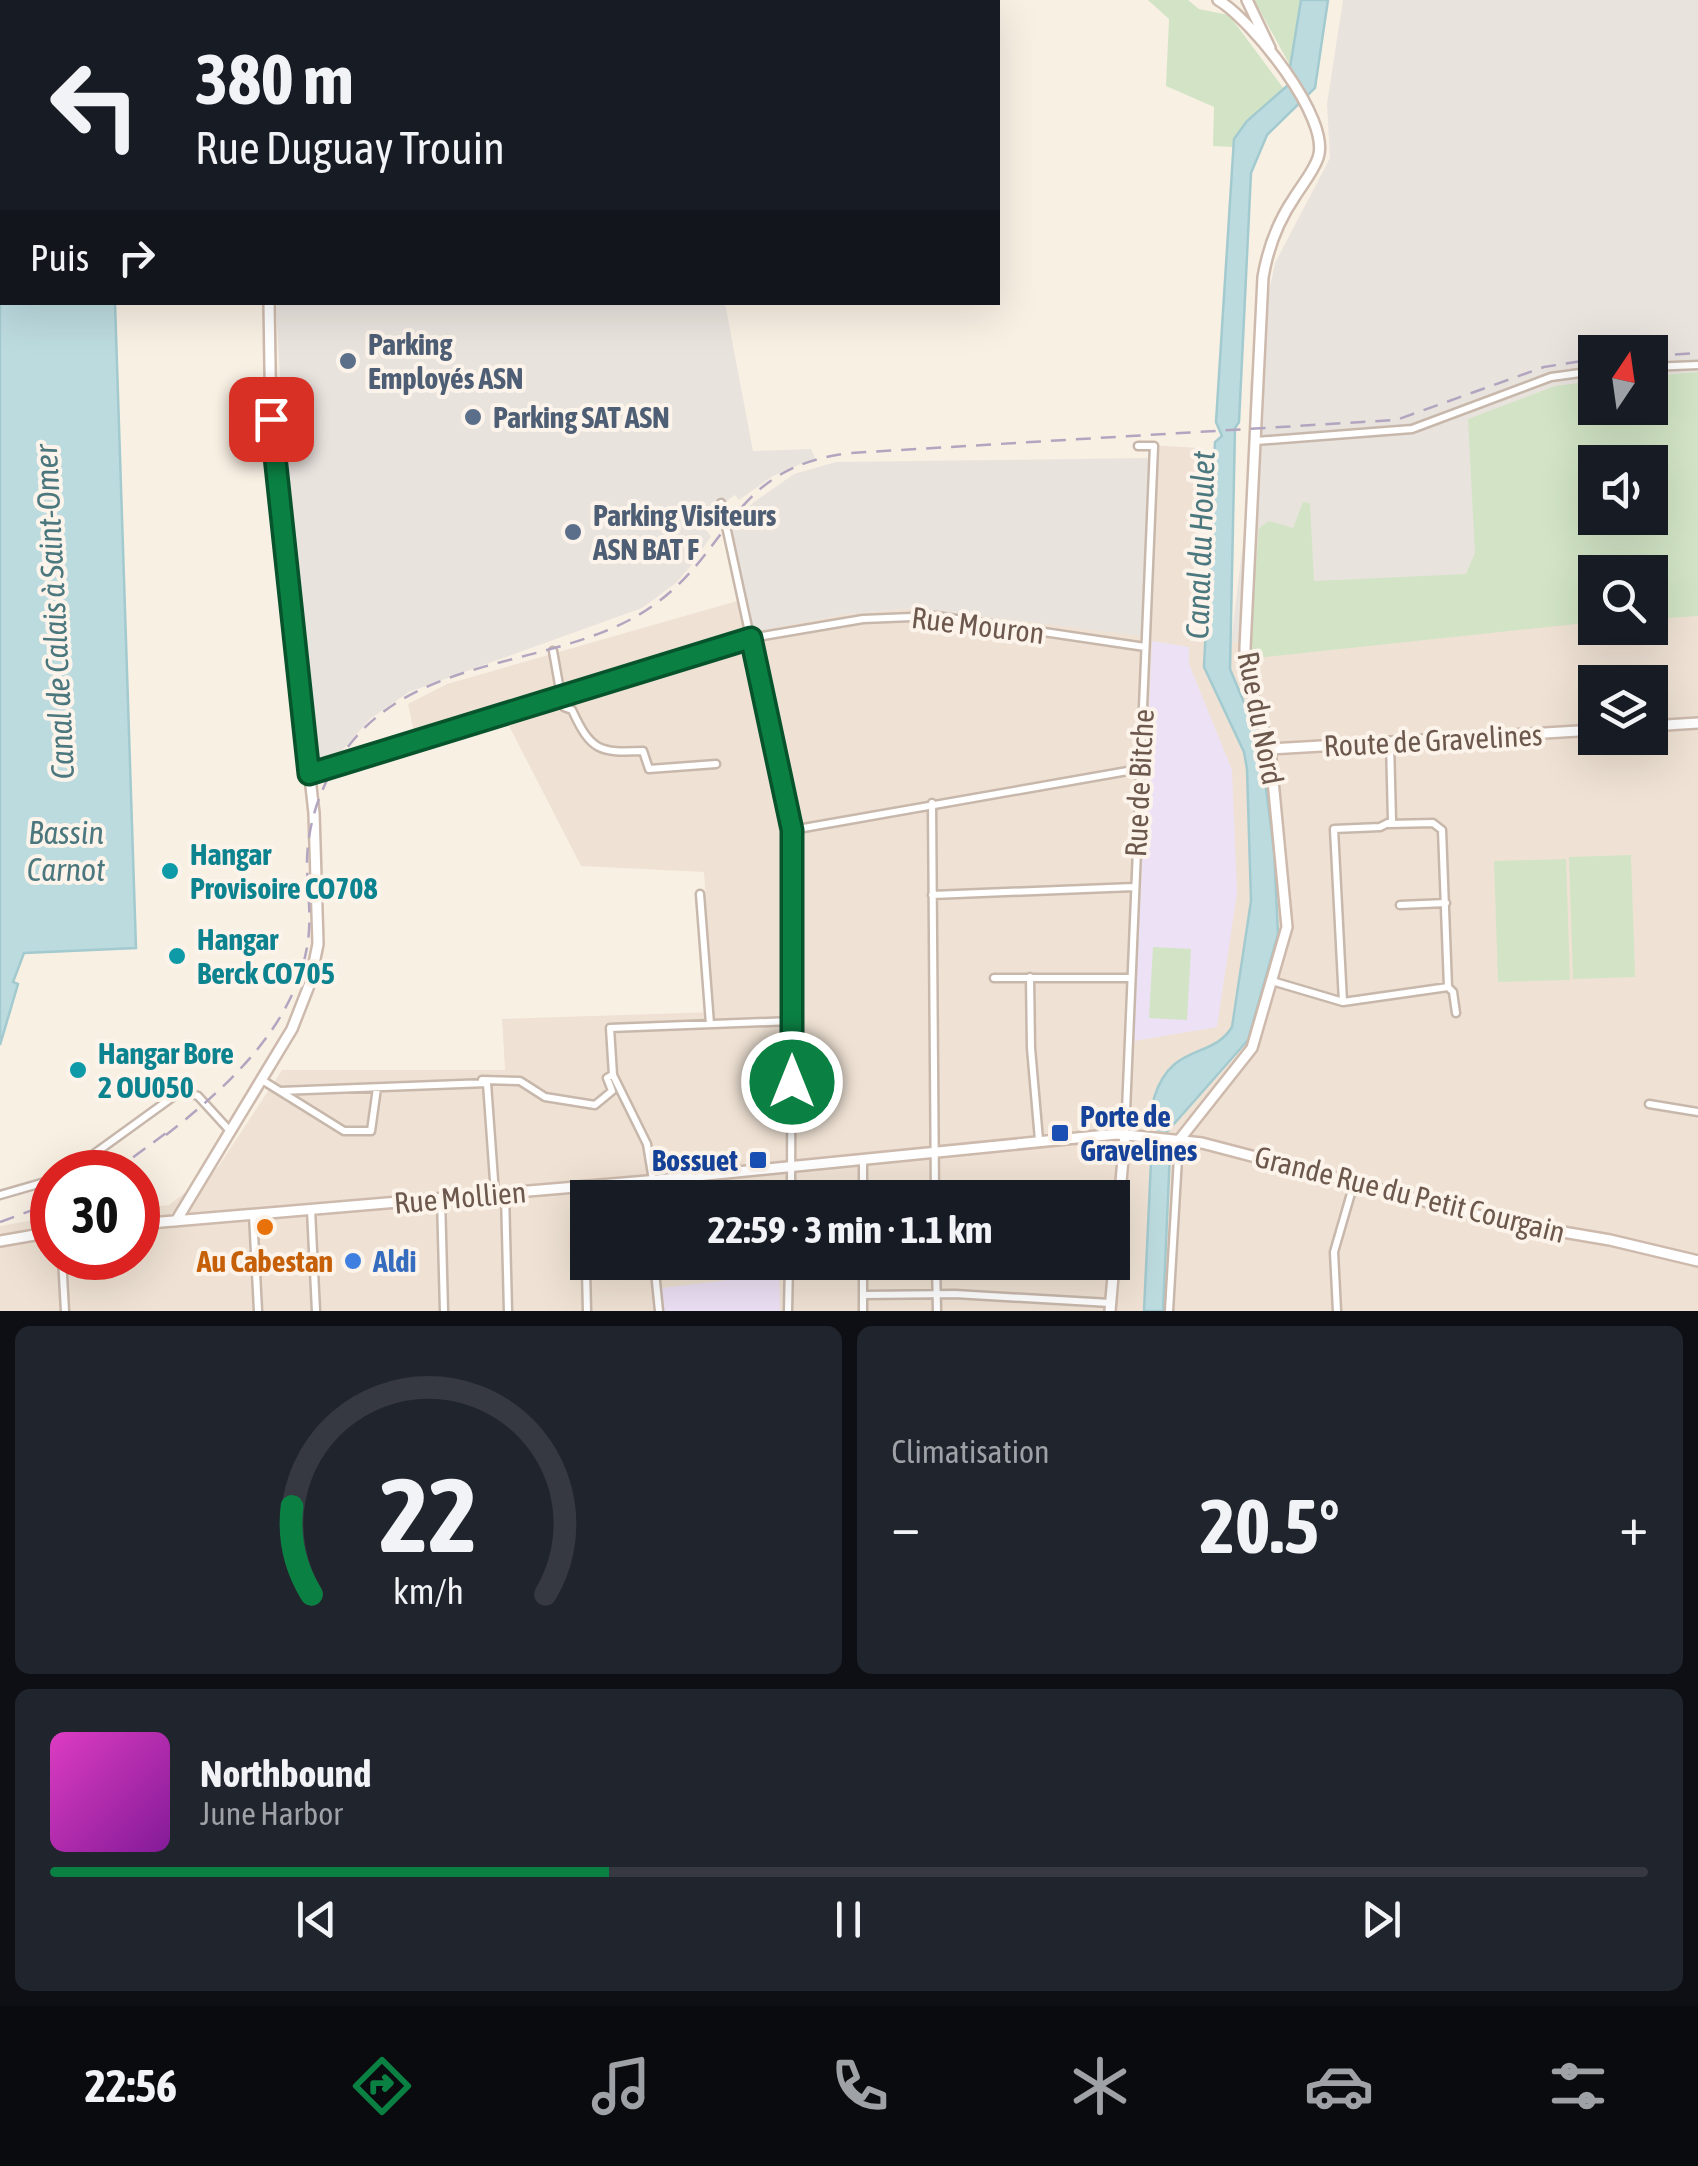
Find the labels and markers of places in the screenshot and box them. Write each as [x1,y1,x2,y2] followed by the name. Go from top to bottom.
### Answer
[368,327,523,395] place label: Parking Employés ASN
[337,350,359,372] marker: Parking Employés ASN
[229,377,314,462] pin
[493,400,670,434] place label: Parking SAT ASN
[462,406,484,428] marker: Parking SAT ASN
[592,498,777,566] place label: Parking Visiteurs ASN BAT F
[562,521,584,543] marker: Parking Visiteurs ASN BAT F
[190,837,378,905] place label: Hangar Provisoire CO708
[159,860,181,882] marker: Hangar Provisoire CO708
[197,922,335,990] place label: Hangar Berck CO705
[166,945,188,967] marker: Hangar Berck CO705
[98,1036,234,1104] place label: Hangar Bore 2 OU050
[67,1059,89,1081] marker: Hangar Bore 2 OU050
[1080,1099,1198,1167] place label: Porte de Gravelines
[1049,1122,1071,1144] marker: Porte de Gravelines
[652,1143,738,1177] place label: Bossuet
[747,1149,769,1171] marker: Bossuet
[254,1216,276,1238] marker: Au Cabestan
[196,1244,333,1278] place label: Au Cabestan
[372,1244,416,1278] place label: Aldi
[342,1250,364,1272] marker: Aldi

